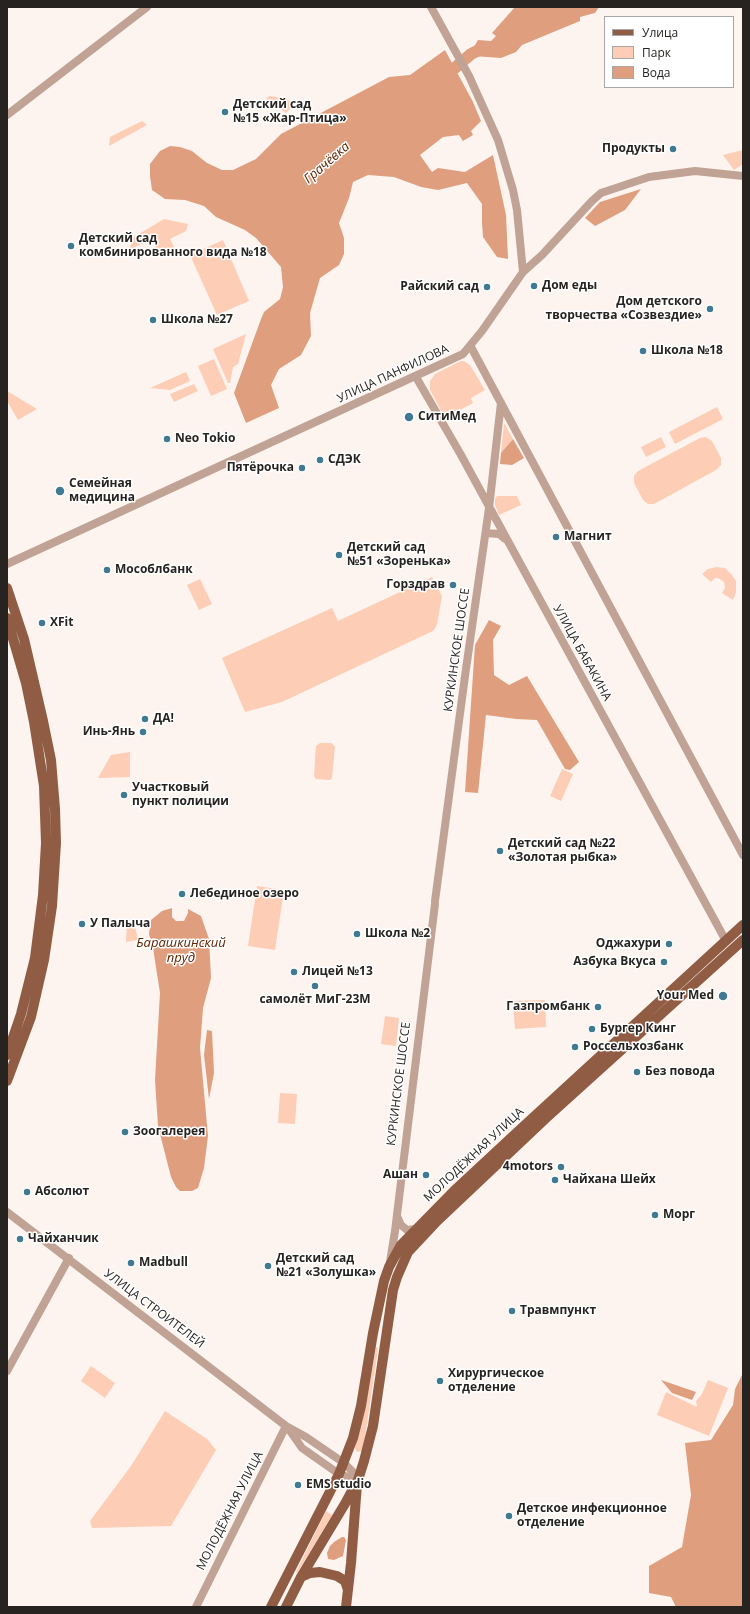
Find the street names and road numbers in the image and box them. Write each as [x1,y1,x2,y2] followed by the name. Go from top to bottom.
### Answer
[335,342,451,406] street label: УЛИЦА ПАНФИЛОВА
[441,587,473,713] street label: КУРКИНСКОЕ ШОССЕ
[550,603,614,703] street label: УЛИЦА БАБАКИНА
[384,1021,414,1147] street label: КУРКИНСКОЕ ШОССЕ
[421,1105,527,1205] street label: МОЛОДЁЖНАЯ УЛИЦА
[101,1267,207,1351] street label: УЛИЦА СТРОИТЕЛЕЙ
[194,1449,266,1573] street label: МОЛОДЁЖНАЯ УЛИЦА

